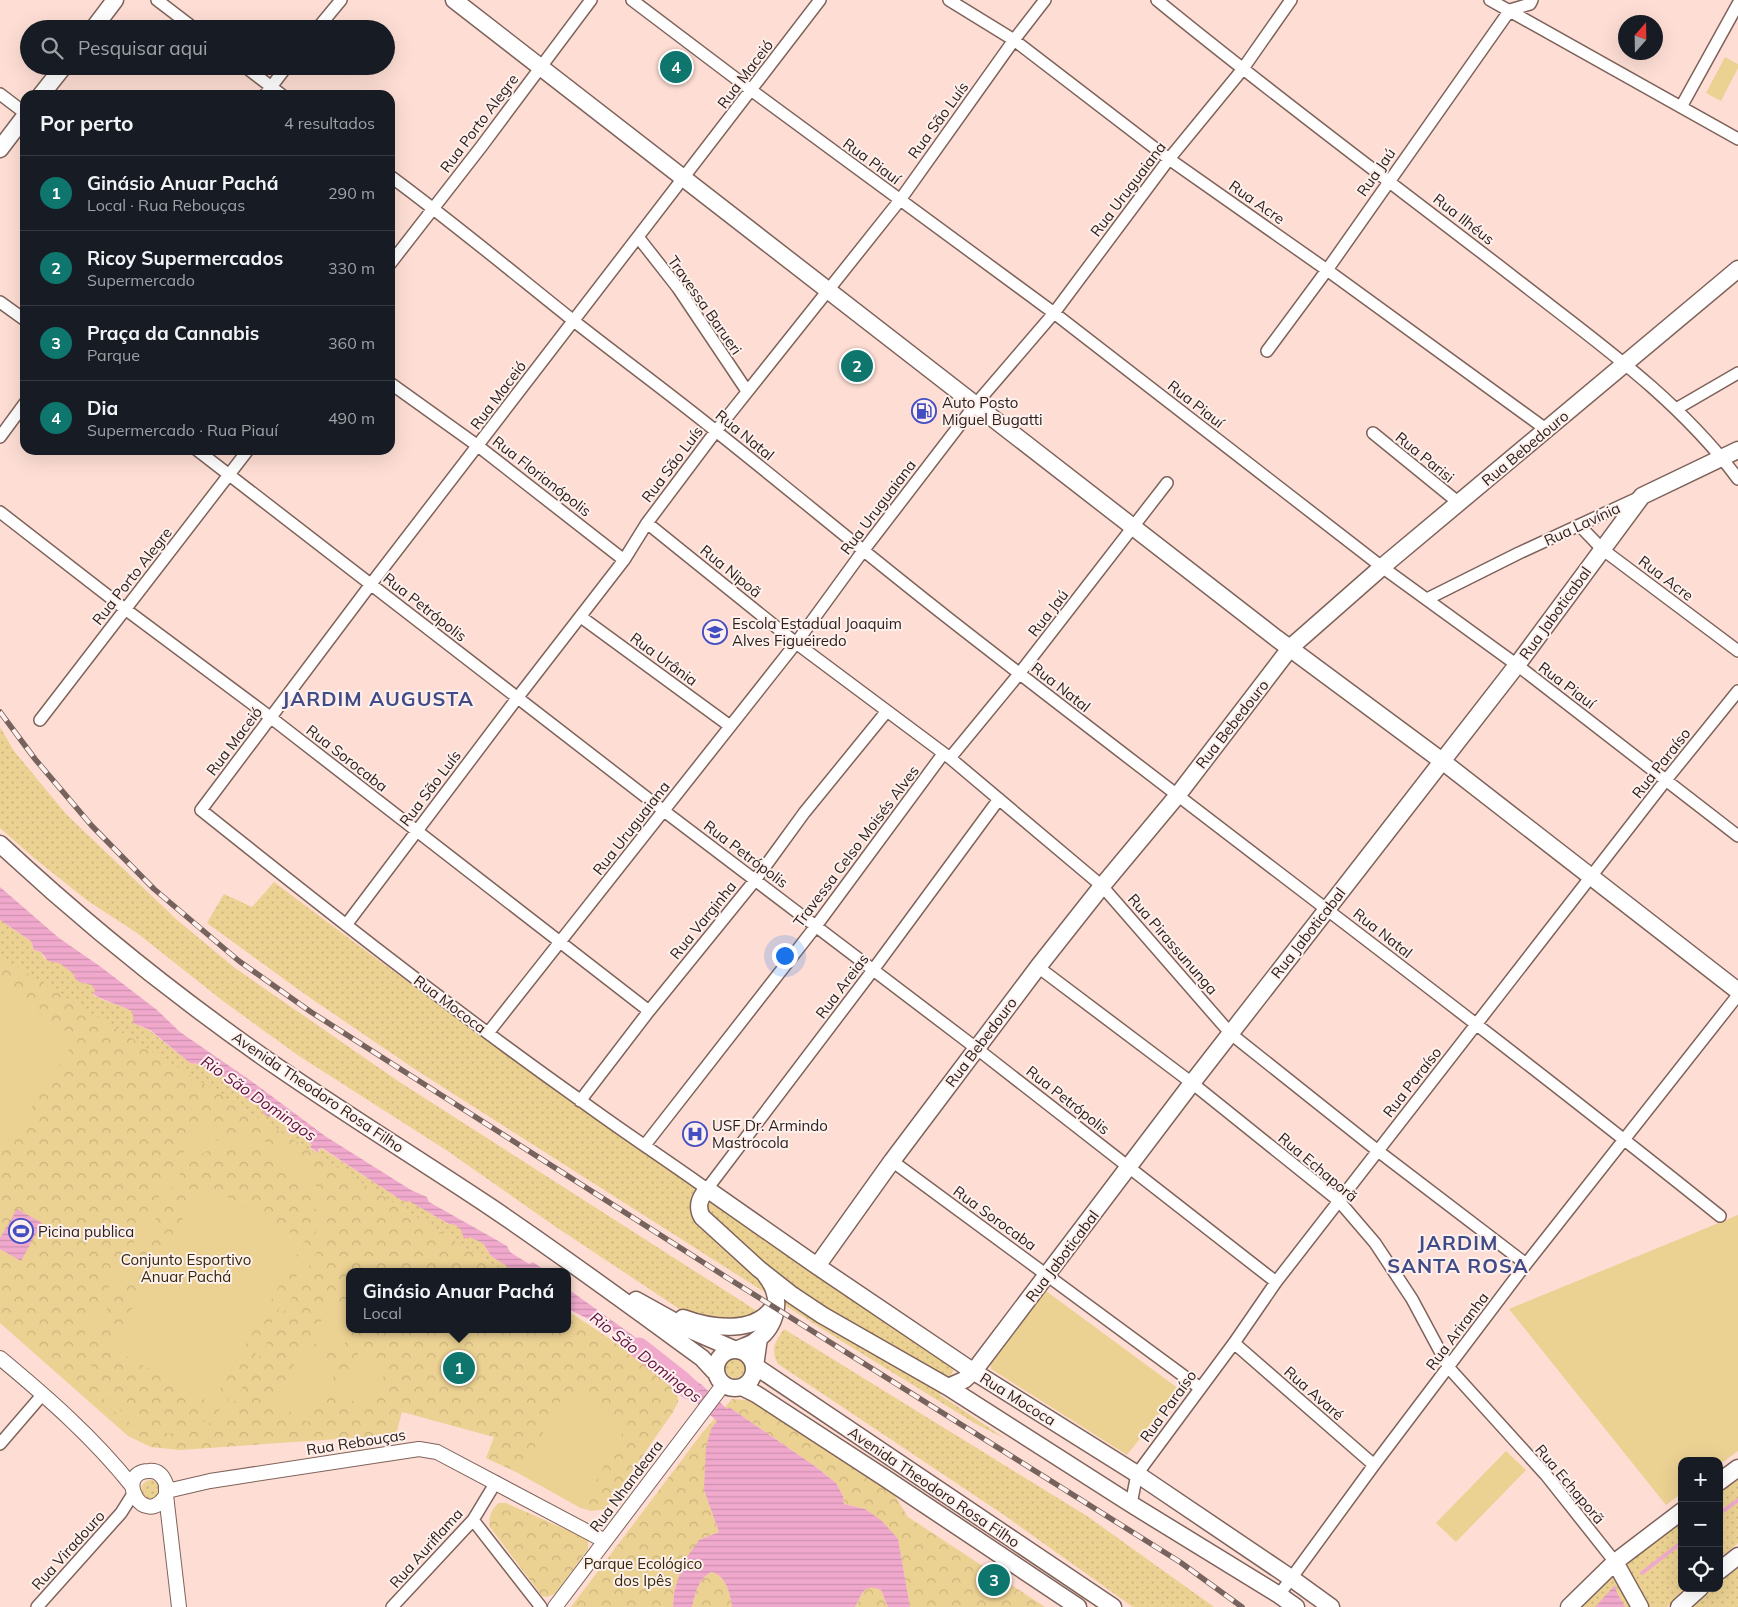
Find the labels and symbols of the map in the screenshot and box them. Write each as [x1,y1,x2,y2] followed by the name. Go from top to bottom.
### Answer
[1618,15,1663,60] north arrow
[713,36,777,112] street label: Rua Maceió
[660,48,692,86] pin: 4
[436,70,522,176] street label: Rua Porto Alegre
[904,78,972,162] street label: Rua São Luís
[840,134,906,189] street label: Rua Piauí
[1086,138,1170,240] street label: Rua Uruguaiana
[1353,144,1399,200] street label: Rua Jaú
[1225,176,1289,228] street label: Rua Acre
[1430,189,1498,249] street label: Rua Ilhéus
[664,252,746,358] street label: Travessa Barueri
[841,347,873,385] pin: 2
[466,357,530,433] street label: Rua Maceió
[1164,376,1229,433] street label: Rua Piauí
[942,393,1043,429] place label: Auto Posto Miguel Bugatti
[911,398,937,424] fuel station icon: Auto Posto Miguel Bugatti
[712,406,778,464] street label: Rua Natal
[1478,406,1572,490] street label: Rua Bebedouro
[637,422,707,506] street label: Rua São Luís
[1392,427,1458,487] street label: Rua Parisi
[489,432,595,520] street label: Rua Florianópolis
[836,456,920,558] street label: Rua Uruguaiana
[1541,498,1623,550] street label: Rua Lavínia
[88,523,176,629] street label: Rua Porto Alegre
[697,541,765,601] street label: Rua Nipoã
[1635,551,1697,605] street label: Rua Acre
[1515,563,1595,663] street label: Rua Jaboticabal
[379,568,471,646] street label: Rua Petrópolis
[1024,586,1072,640] street label: Rua Jaú
[732,614,902,650] place label: Escola Estadual Joaquim Alves Figueiredo
[702,619,728,645] school or university icon: Escola Estadual Joaquim Alves Figueiredo
[627,628,701,690] street label: Rua Urânia
[1535,657,1600,713] street label: Rua Piauí
[1028,658,1094,716] street label: Rua Natal
[1191,676,1273,772] street label: Rua Bebedouro
[282,686,474,711] district label: JARDIM AUGUSTA
[202,703,266,779] street label: Rua Maceió
[302,720,392,796] street label: Rua Sorocaba
[1628,724,1694,802] street label: Rua Paraíso
[395,746,465,830] street label: Rua São Luís
[789,761,923,931] street label: Travessa Celso Moisés Alves
[588,777,674,879] street label: Rua Uruguaiana
[700,816,792,892] street label: Rua Petrópolis
[666,877,740,963] street label: Rua Varginha
[1267,884,1349,982] street label: Rua Jaboticabal
[1124,890,1222,998] street label: Rua Pirassununga
[1350,904,1416,962] street label: Rua Natal
[772,943,798,969] your location
[811,950,873,1022] street label: Rua Areias
[410,971,490,1037] street label: Rua Mococa
[941,993,1021,1091] street label: Rua Bebedouro
[229,1027,407,1157] street label: Avenida Theodoro Rosa Filho
[1379,1043,1445,1121] street label: Rua Paraíso
[198,1051,321,1145] water label: Rio São Domingos
[1022,1061,1114,1139] street label: Rua Petrópolis
[712,1116,828,1152] place label: USF Dr. Armindo Mastrocola
[682,1121,708,1147] hospital icon: USF Dr. Armindo Mastrocola
[1274,1128,1362,1206] street label: Rua Echaporã
[950,1181,1040,1255] street label: Rua Sorocaba
[1021,1206,1103,1306] street label: Rua Jaboticabal
[8,1218,34,1244] sports icon: Picina publica
[38,1222,134,1241] place label: Picina publica
[1387,1230,1529,1278] district label: JARDIM SANTA ROSA
[121,1250,251,1286] park label: Conjunto Esportivo Anuar Pachá
[1421,1288,1493,1374] street label: Rua Ariranha
[586,1307,706,1407] water label: Rio São Domingos
[443,1349,475,1387] pin: 1
[1280,1362,1348,1424] street label: Rua Avaré
[1136,1366,1200,1446] street label: Rua Paraíso
[977,1368,1059,1430] street label: Rua Mococa
[845,1422,1023,1552] street label: Avenida Theodoro Rosa Filho
[305,1425,407,1459] street label: Rua Rebouças
[585,1436,667,1536] street label: Rua Nhandeara
[1531,1440,1609,1528] street label: Rua Echaporã
[385,1504,467,1592] street label: Rua Auriflama
[27,1506,109,1594] street label: Rua Viradouro
[584,1554,702,1590] park label: Parque Ecológico dos Ipês
[978,1561,1010,1599] pin: 3

